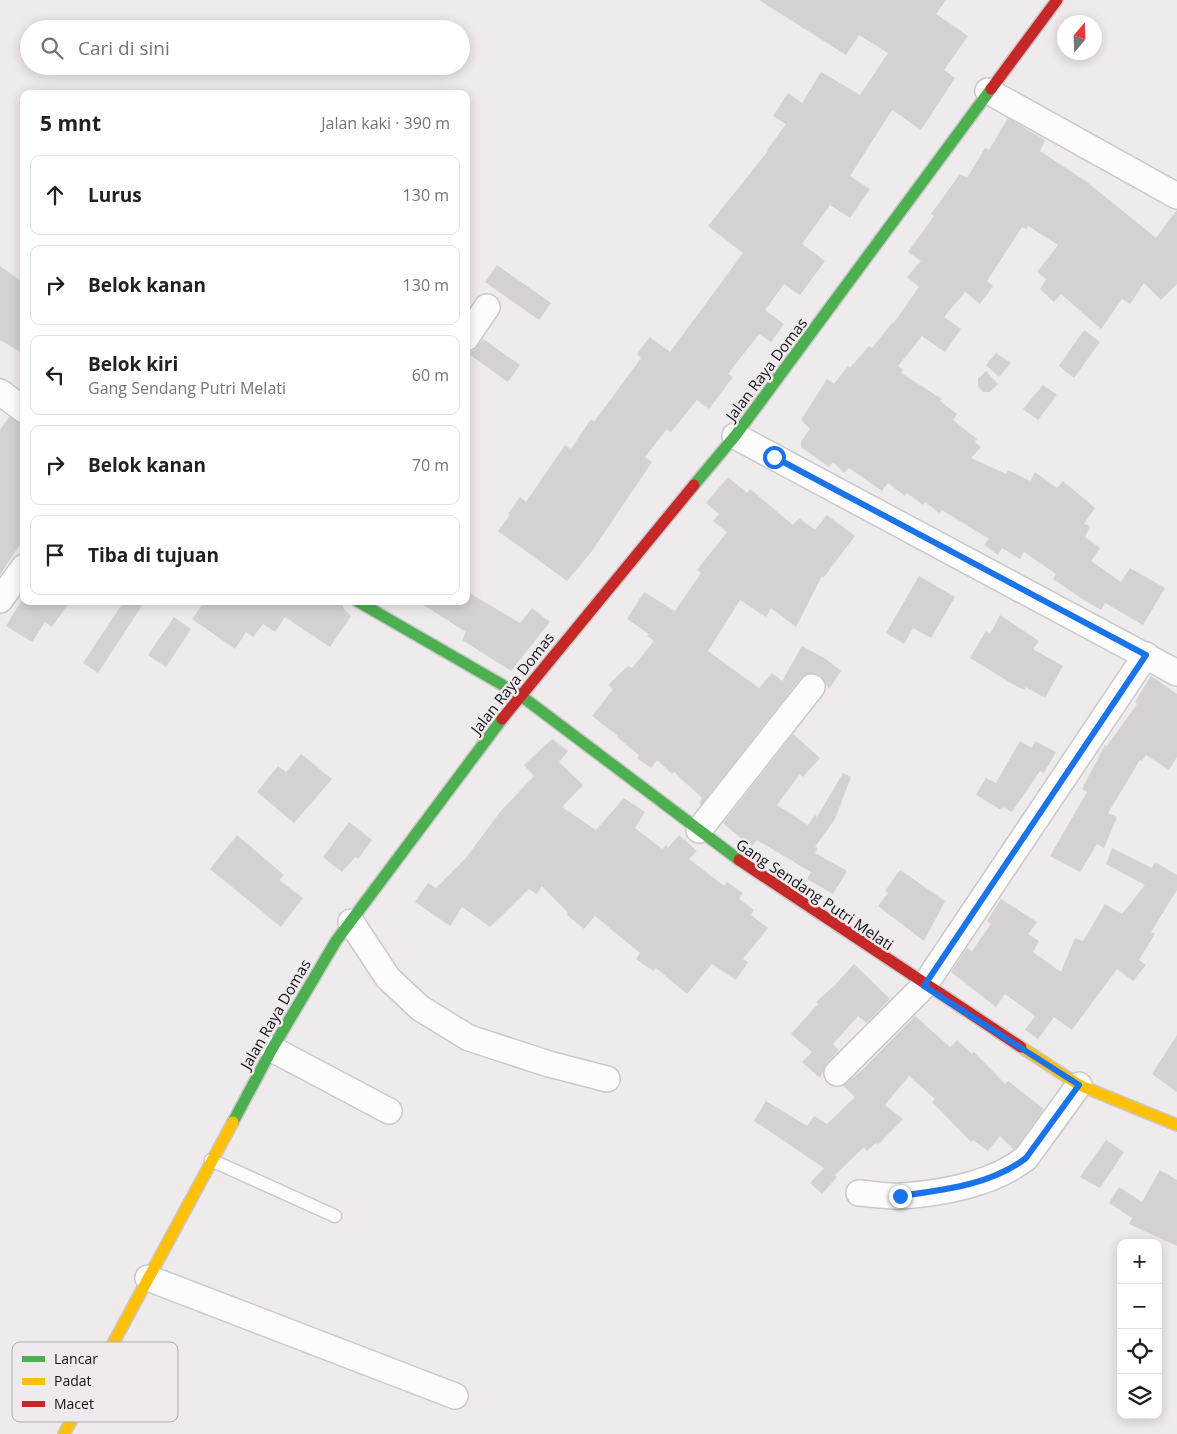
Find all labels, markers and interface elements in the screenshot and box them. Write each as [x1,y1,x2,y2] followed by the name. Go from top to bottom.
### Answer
[1057,15,1102,60] north arrow
[20,20,470,75] search box
[38,34,66,62] icon: search
[78,35,170,61] text: Cari di sini
[40,109,101,137] text: 5 mnt
[321,112,450,134] text: Jalan kaki · 390 m
[41,181,69,209] icon: ahead
[88,182,142,208] text: Lurus
[403,184,449,206] text: 130 m
[41,271,69,299] icon: right
[88,272,206,298] text: Belok kanan
[403,274,449,296] text: 130 m
[719,313,811,426] street label: Jalan Raya Domas
[88,351,178,377] text: Belok kiri
[41,361,69,389] icon: left
[412,364,449,386] text: 60 m
[88,377,286,399] text: Gang Sendang Putri Melati
[763,446,786,469] route start
[41,451,69,479] icon: right
[88,452,206,478] text: Belok kanan
[412,454,449,476] text: 70 m
[41,541,69,569] icon: arrive
[88,542,219,568] text: Tiba di tujuan
[465,628,558,740] street label: Jalan Raya Domas
[732,834,898,954] street label: Gang Sendang Putri Melati
[234,955,315,1075] street label: Jalan Raya Domas
[889,1185,912,1208] route end
[1117,1239,1162,1419] map controls
[1117,1239,1162,1284] button: +
[1117,1284,1162,1329] button: −
[1117,1329,1162,1374] button: locate
[12,1342,178,1422] legend
[54,1349,98,1368] text: Lancar
[54,1371,92,1390] text: Padat
[1117,1374,1162,1419] button: layers
[54,1394,94,1413] text: Macet

